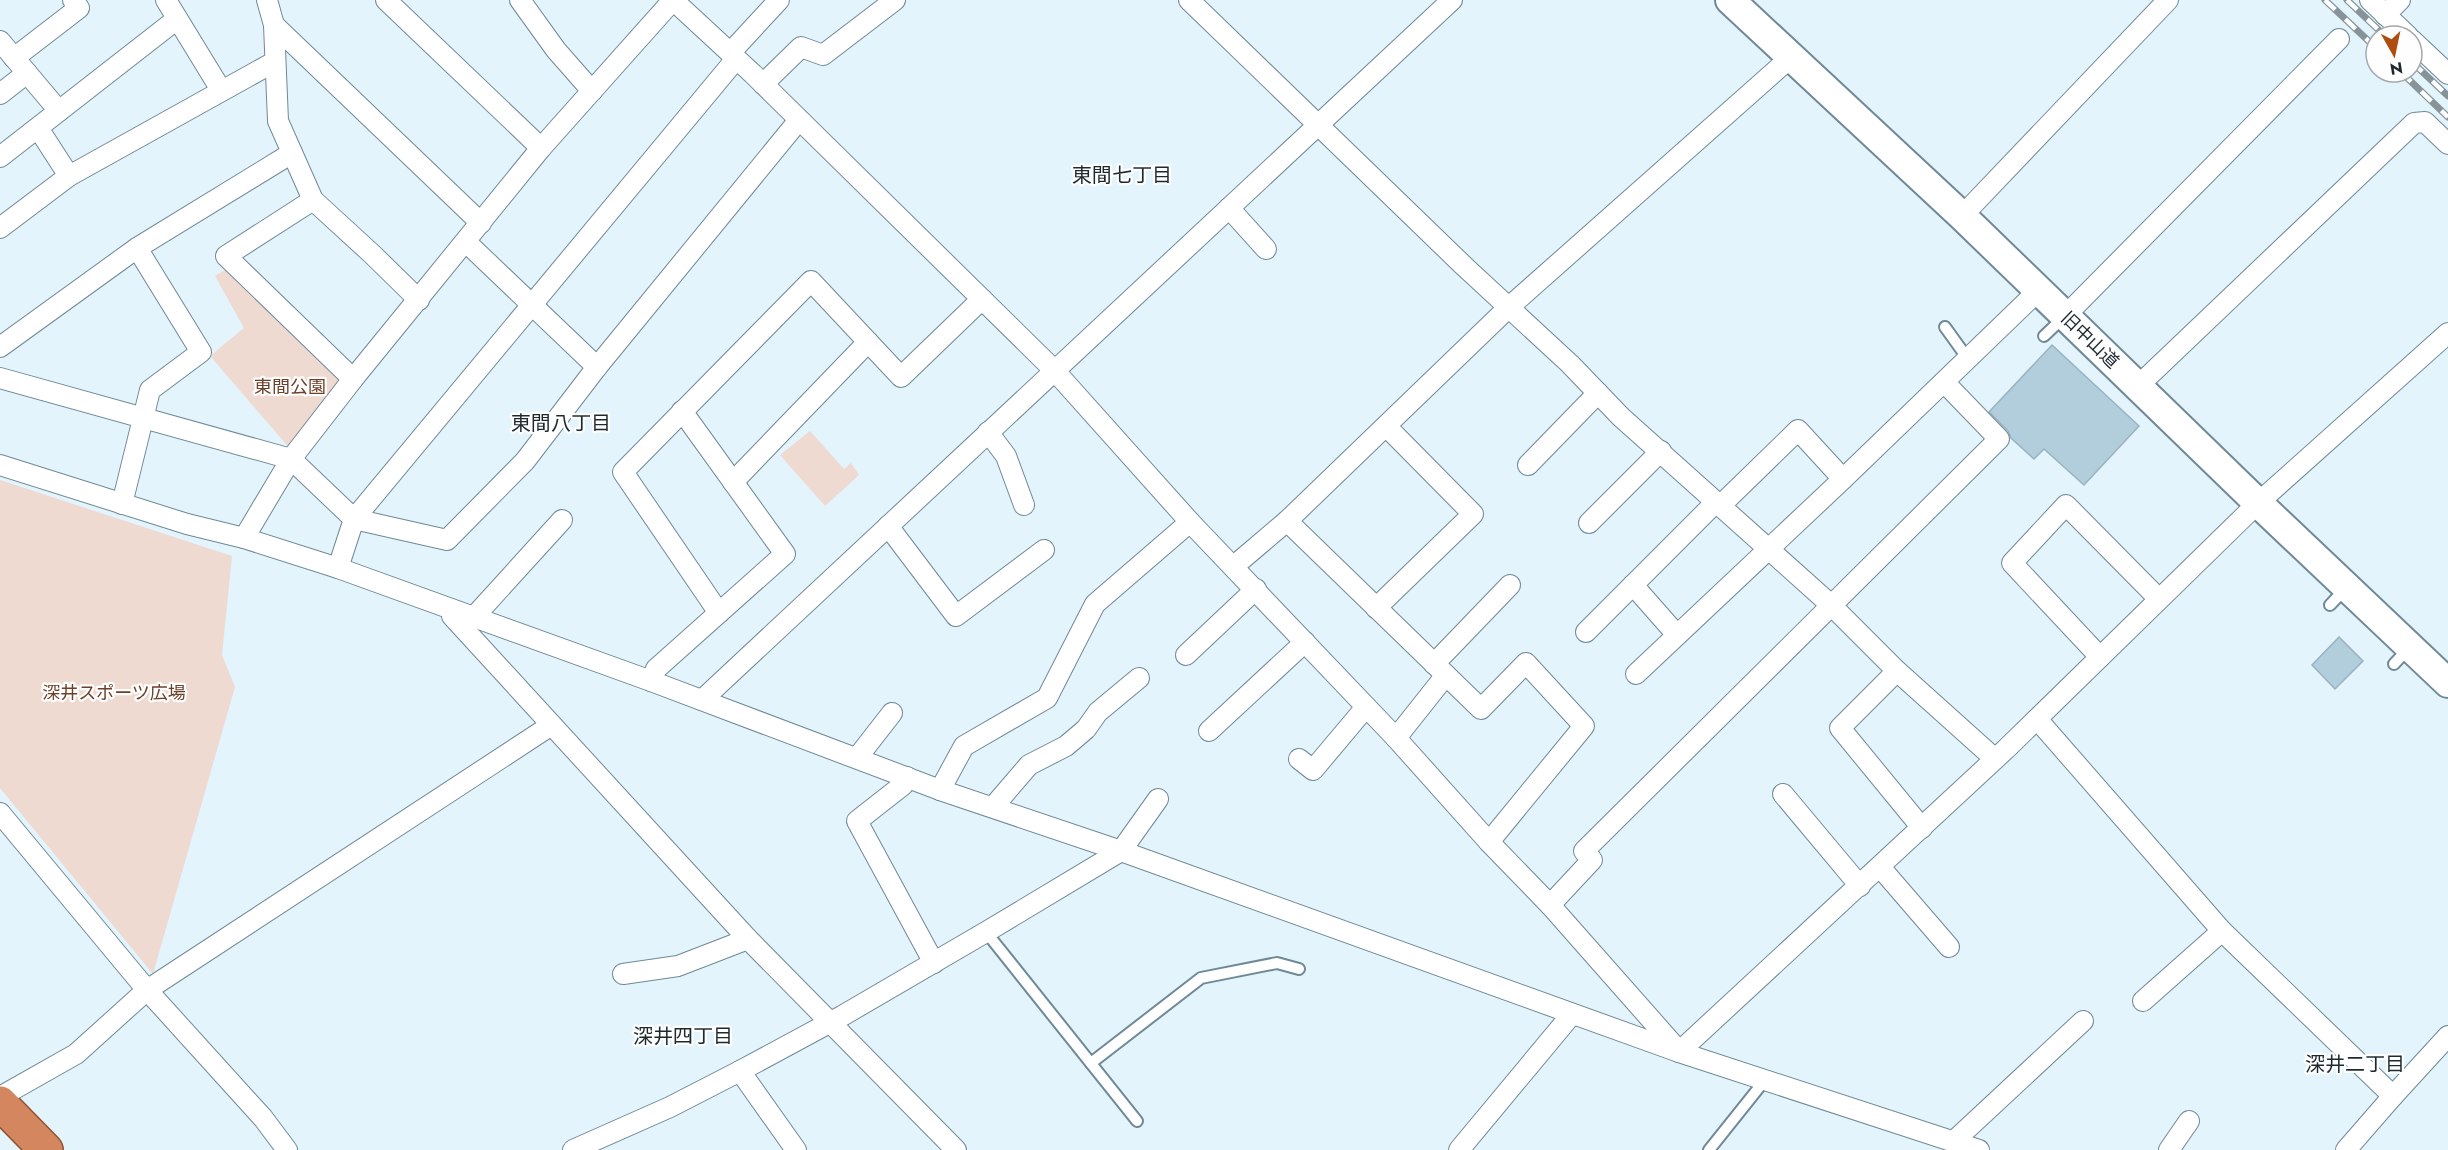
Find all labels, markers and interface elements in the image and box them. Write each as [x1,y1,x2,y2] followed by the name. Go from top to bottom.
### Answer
[2364,24,2424,84] north arrow
[2388,56,2404,81] text: N
[1072,161,1172,190] district label: 東間七丁目
[2055,306,2125,374] street label: 旧中山道
[254,374,326,400] park label: 東間公園
[511,409,611,438] district label: 東間八丁目
[42,680,186,706] park label: 深井スポーツ広場
[633,1022,733,1051] district label: 深井四丁目
[2305,1050,2405,1079] district label: 深井二丁目

